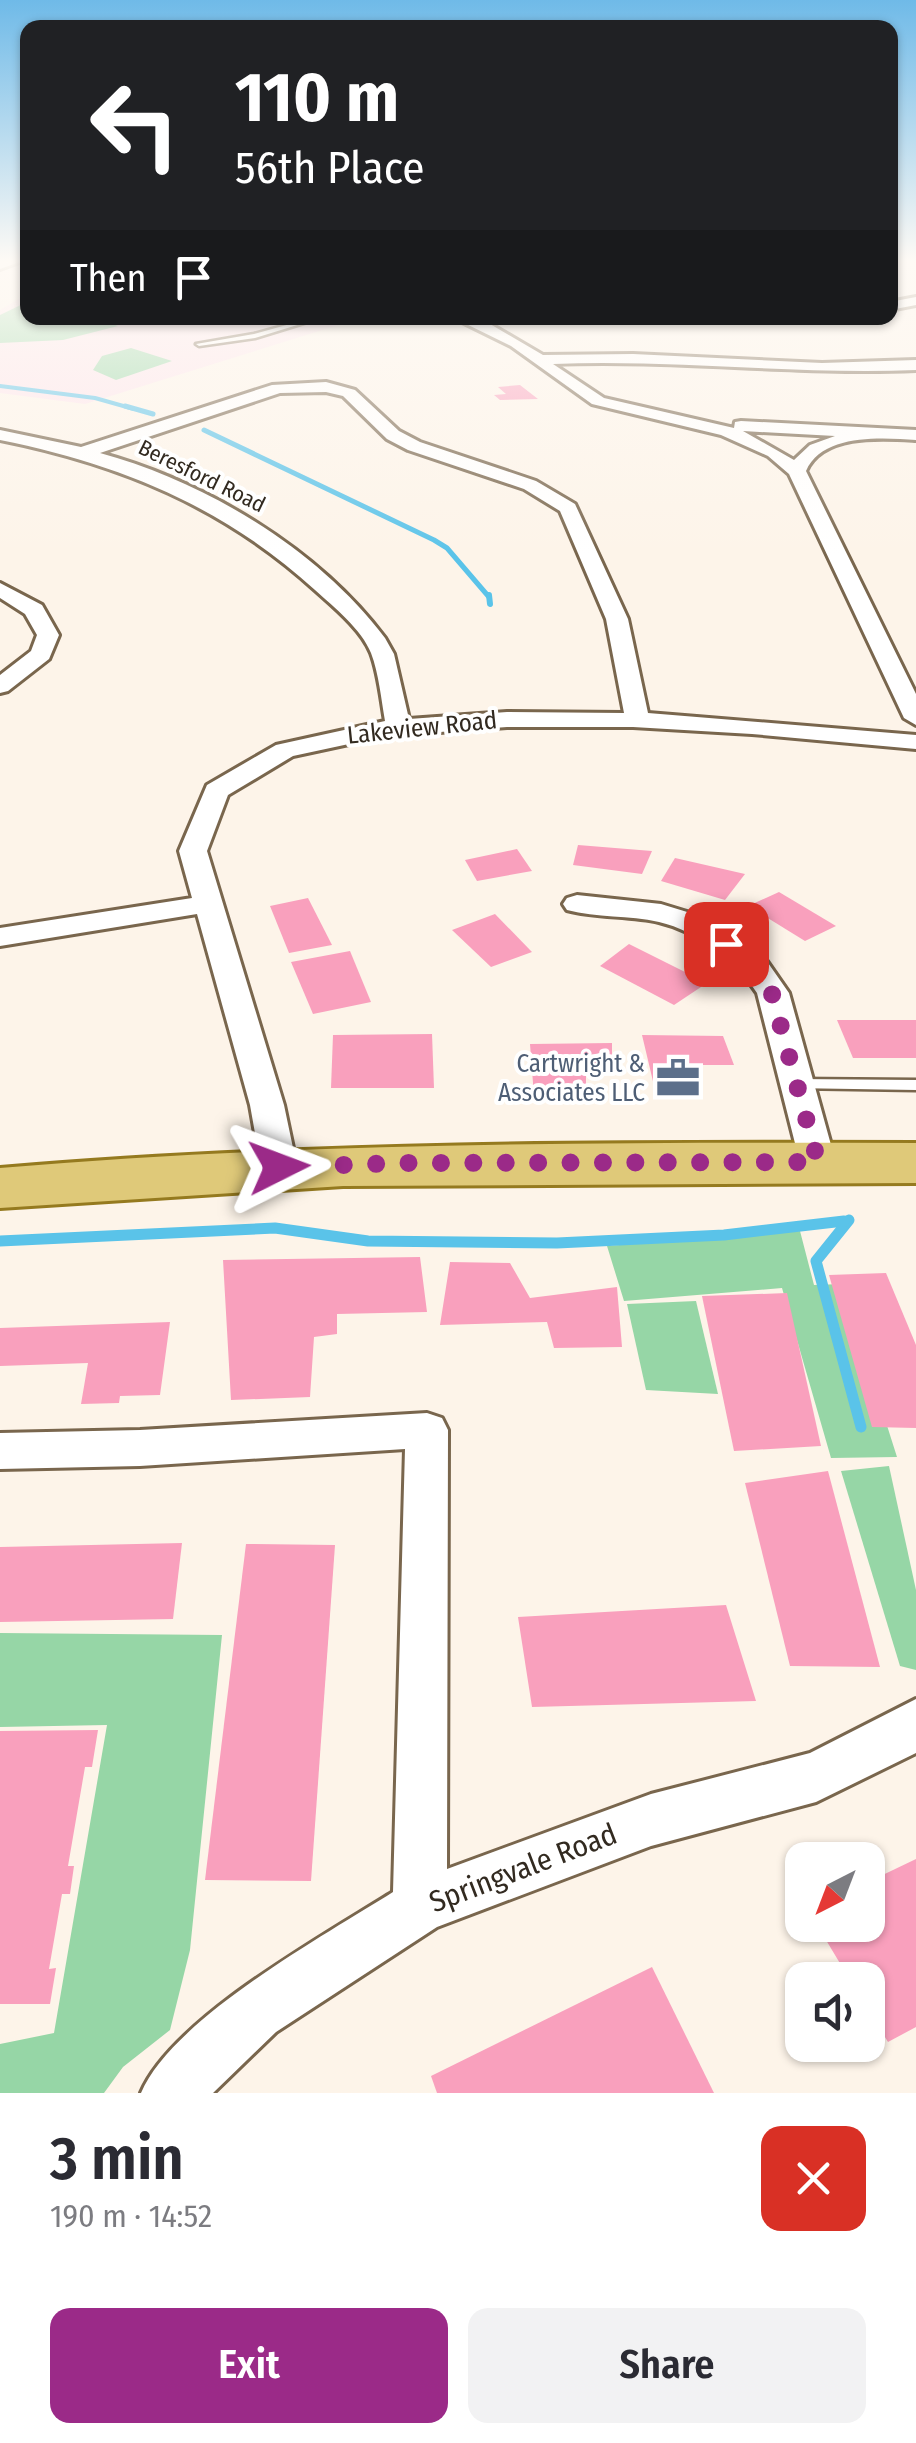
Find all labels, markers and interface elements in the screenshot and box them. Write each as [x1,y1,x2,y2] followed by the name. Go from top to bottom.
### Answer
[235,56,399,140] text: 110 m
[70,60,200,190] icon: left
[235,141,424,195] text: 56th Place
[166,250,221,305] icon: arrive
[70,255,146,301] text: Then
[134,434,270,518] street label: Beresford Road
[346,705,498,751] street label: Lakeview Road
[684,902,769,987] pin
[699,917,754,972] icon: arrive
[498,1049,645,1108] place label: Cartwright & Associates LLC
[654,1054,702,1102] office icon: Cartwright & Associates LLC
[227,1115,331,1219] position arrow
[424,1816,622,1920] street label: Springvale Road
[785,1842,885,1942] north arrow
[785,1842,885,2062] map controls
[785,1962,885,2062] button: sound
[50,2123,184,2195] text: 3 min
[761,2126,866,2231] button: close
[50,2197,212,2235] text: 190 m · 14:52
[50,2308,448,2423] button: Exit
[468,2308,866,2423] button: Share

